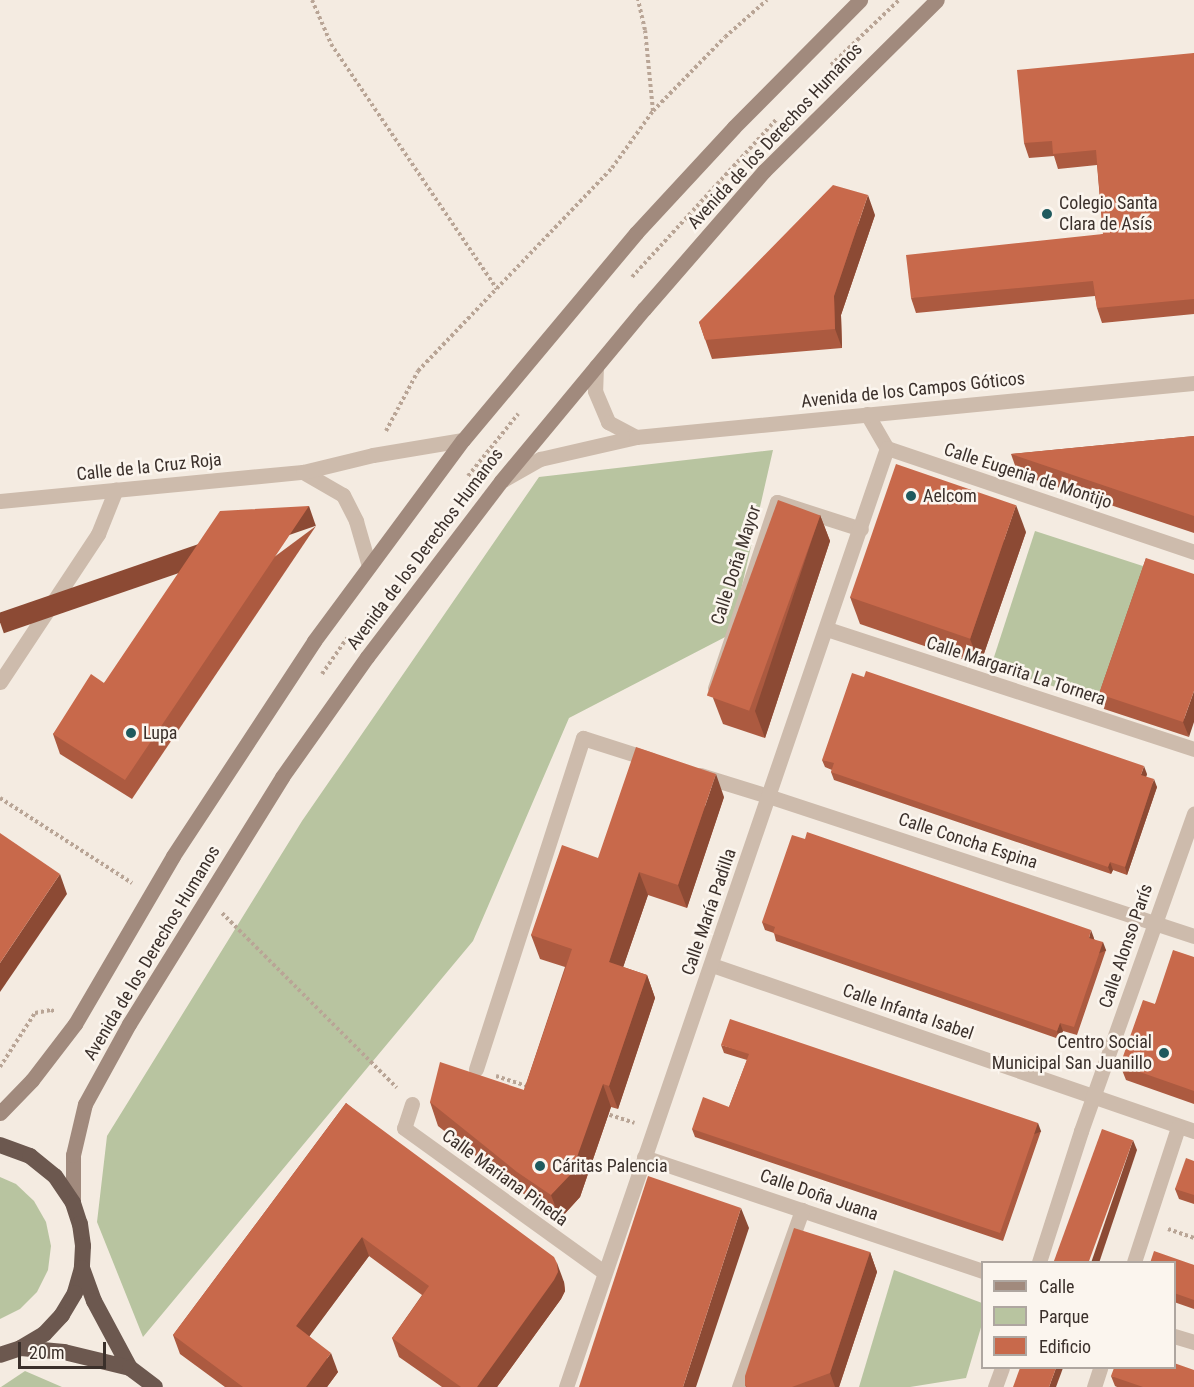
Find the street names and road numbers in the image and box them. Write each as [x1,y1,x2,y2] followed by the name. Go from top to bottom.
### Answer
[683,39,867,233] street label: Avenida de los Derechos Humanos
[800,368,1026,412] street label: Avenida de los Campos Góticos
[941,439,1115,513] street label: Calle Eugenia de Montijo
[342,444,508,654] street label: Avenida de los Derechos Humanos
[75,449,223,485] street label: Calle de la Cruz Roja
[707,503,765,627] street label: Calle Doña Mayor
[923,632,1109,710] street label: Calle Margarita La Tornera
[896,808,1040,874] street label: Calle Concha Espina
[79,842,225,1064] street label: Avenida de los Derechos Humanos
[677,846,741,978] street label: Calle María Padilla
[1095,881,1157,1011] street label: Calle Alonso París
[840,980,976,1044] street label: Calle Infanta Isabel
[438,1125,572,1231] street label: Calle Mariana Pineda
[757,1165,881,1225] street label: Calle Doña Juana

